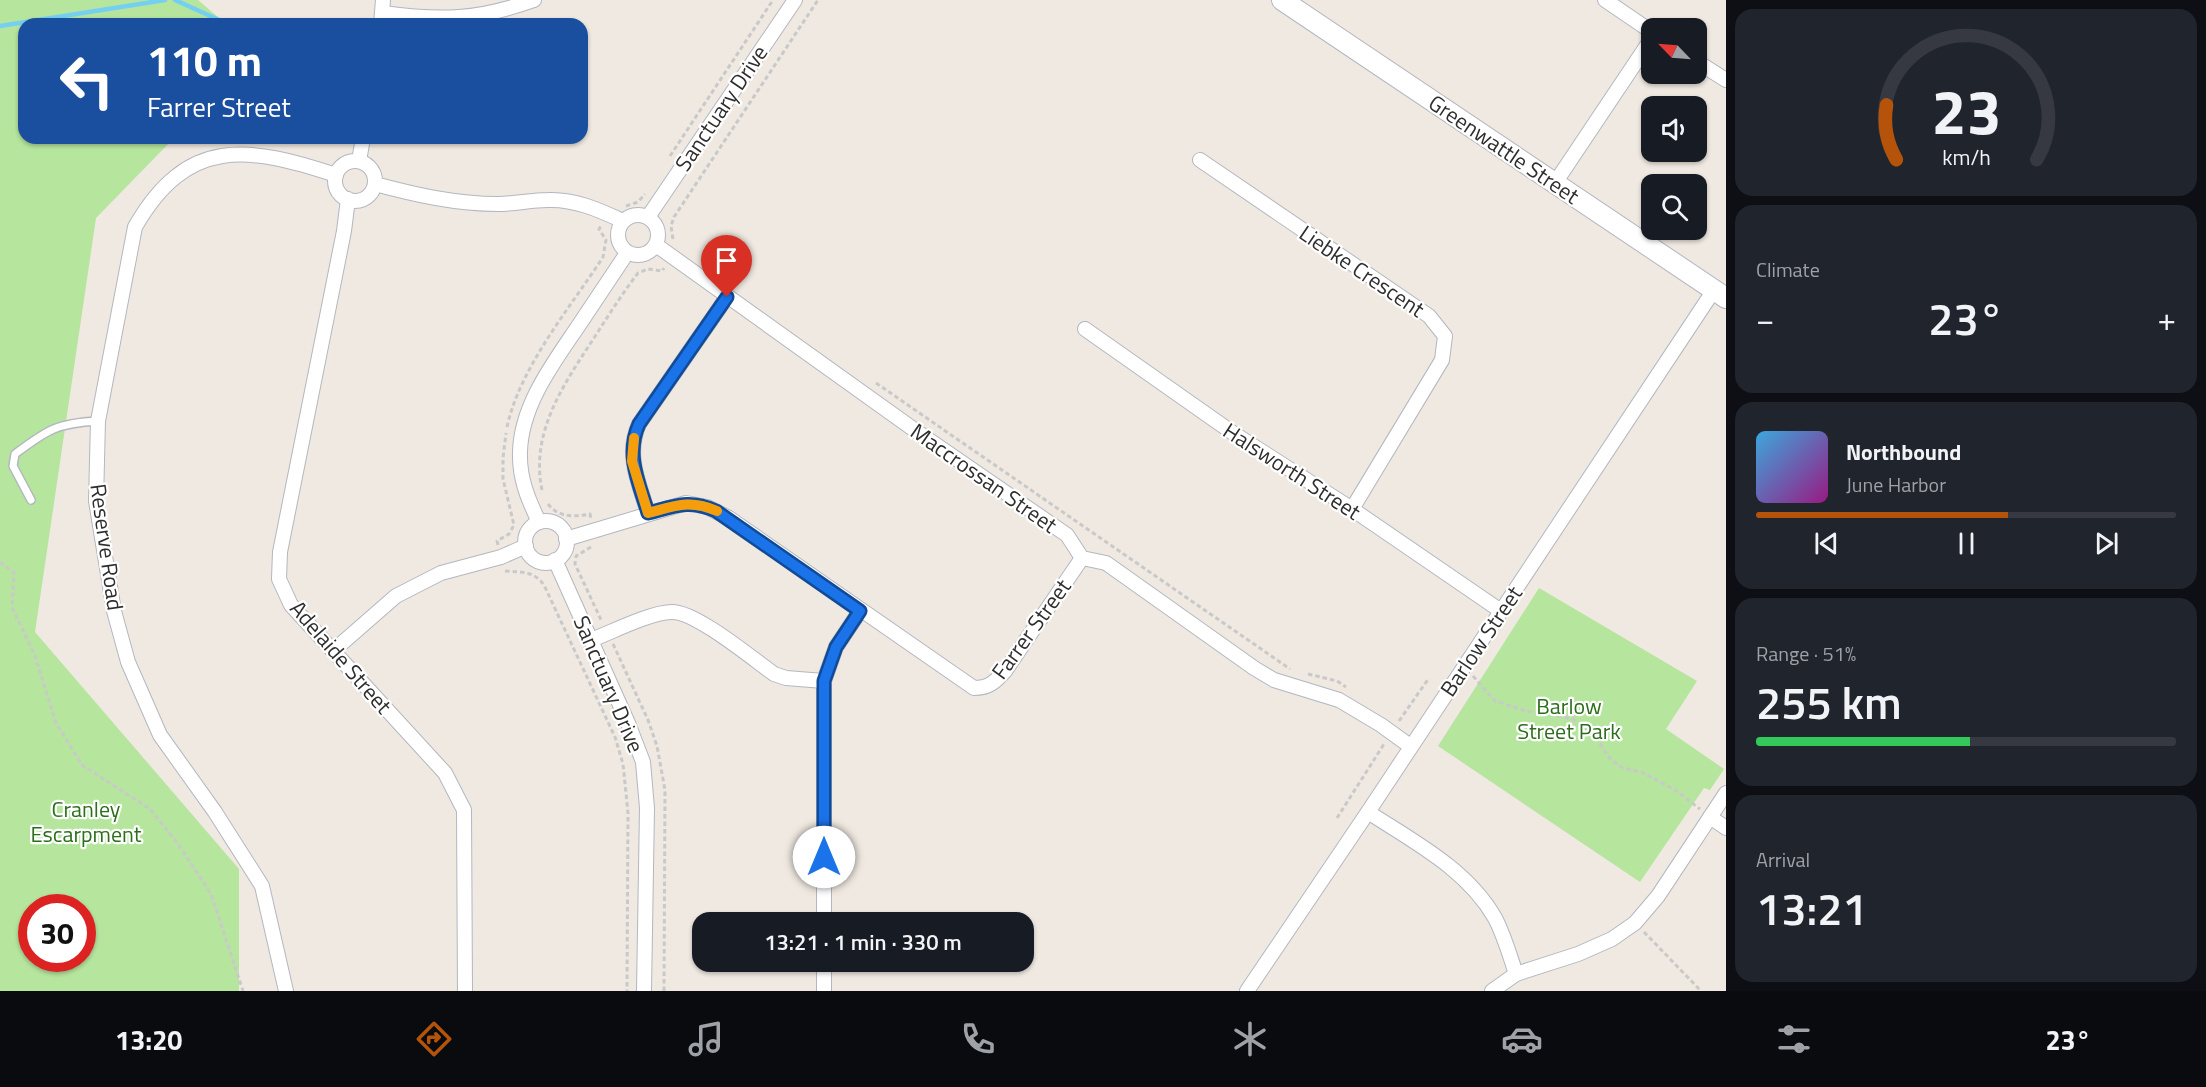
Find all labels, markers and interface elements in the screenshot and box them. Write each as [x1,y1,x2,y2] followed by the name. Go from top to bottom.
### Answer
[1641,18,1707,84] north arrow
[1641,18,1707,240] map controls
[147,28,262,92] text: 110 m
[666,38,776,178] street label: Sanctuary Drive
[48,42,126,120] icon: left
[1931,63,2001,158] text: 23
[147,86,291,127] text: Farrer Street
[1422,86,1587,212] street label: Greenwattle Street
[1641,96,1707,162] button: sound
[1942,141,1990,173] text: km/h
[1641,174,1707,240] button: search
[1292,216,1432,326] street label: Liebke Crescent
[701,235,752,297] pin
[710,244,743,277] icon: arrive
[1756,254,1820,285] text: Climate
[1928,284,2004,352] text: 23°
[1756,294,1774,344] text: −
[2158,294,2176,344] text: +
[1216,414,1368,528] street label: Halsworth Street
[904,415,1065,542] street label: Maccrossan Street
[1846,435,1961,469] text: Northbound
[1846,469,1946,500] text: June Harbor
[81,482,133,612] street label: Reserve Road
[1810,527,1843,560] icon: previous
[1950,527,1983,560] icon: pause
[2090,527,2123,560] icon: next
[983,571,1079,686] street label: Farrer Street
[1431,579,1531,703] street label: Barlow Street
[282,593,400,722] street label: Adelaide Street
[565,610,653,758] street label: Sanctuary Drive
[1756,638,1856,669] text: Range · 51%
[1756,668,1902,736] text: 255 km
[1517,689,1621,748] park label: Barlow Street Park
[30,792,142,851] park label: Cranley Escarpment
[792,825,856,889] position arrow
[1756,844,1810,875] text: Arrival
[1756,874,1868,942] text: 13:21
[18,894,96,972] speed limit sign: 30
[764,925,962,959] text: 13:21 · 1 min · 330 m
[413,1018,455,1060] icon: directions
[685,1018,727,1060] icon: music
[957,1018,999,1060] icon: phone
[1229,1018,1271,1060] icon: climate
[1501,1018,1543,1060] icon: car
[1773,1018,1815,1060] icon: filters
[115,1019,182,1060] text: 13:20
[2045,1019,2091,1060] text: 23°

